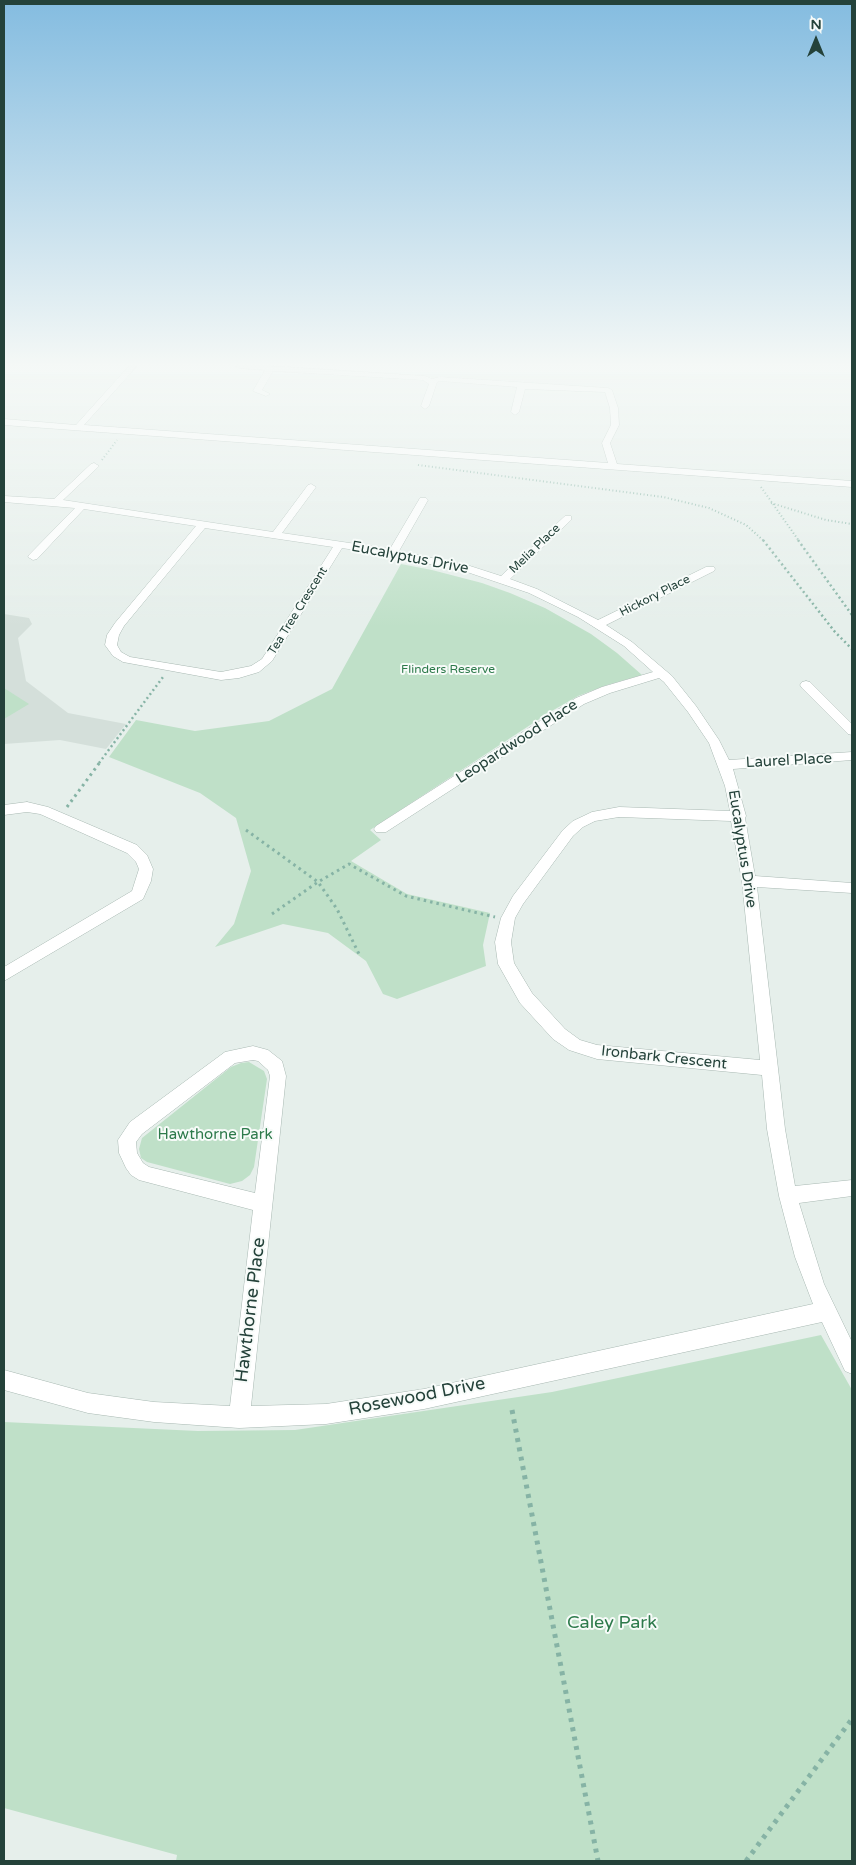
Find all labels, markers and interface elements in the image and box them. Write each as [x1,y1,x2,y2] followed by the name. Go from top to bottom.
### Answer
[791,15,841,65] north arrow
[810,16,822,33] text: N
[507,521,563,577] street label: Melia Place
[350,538,470,578] street label: Eucalyptus Drive
[265,564,331,658] street label: Tea Tree Crescent
[617,572,693,620] street label: Hickory Place
[401,663,495,677] park label: Flinders Reserve
[453,696,581,788] street label: Leopardwood Place
[745,750,833,772] street label: Laurel Place
[724,789,760,909] street label: Eucalyptus Drive
[600,1042,728,1074] street label: Ironbark Crescent
[157,1126,273,1144] park label: Hawthorne Park
[231,1236,271,1384] street label: Hawthorne Place
[347,1373,487,1421] street label: Rosewood Drive
[567,1612,657,1634] park label: Caley Park

